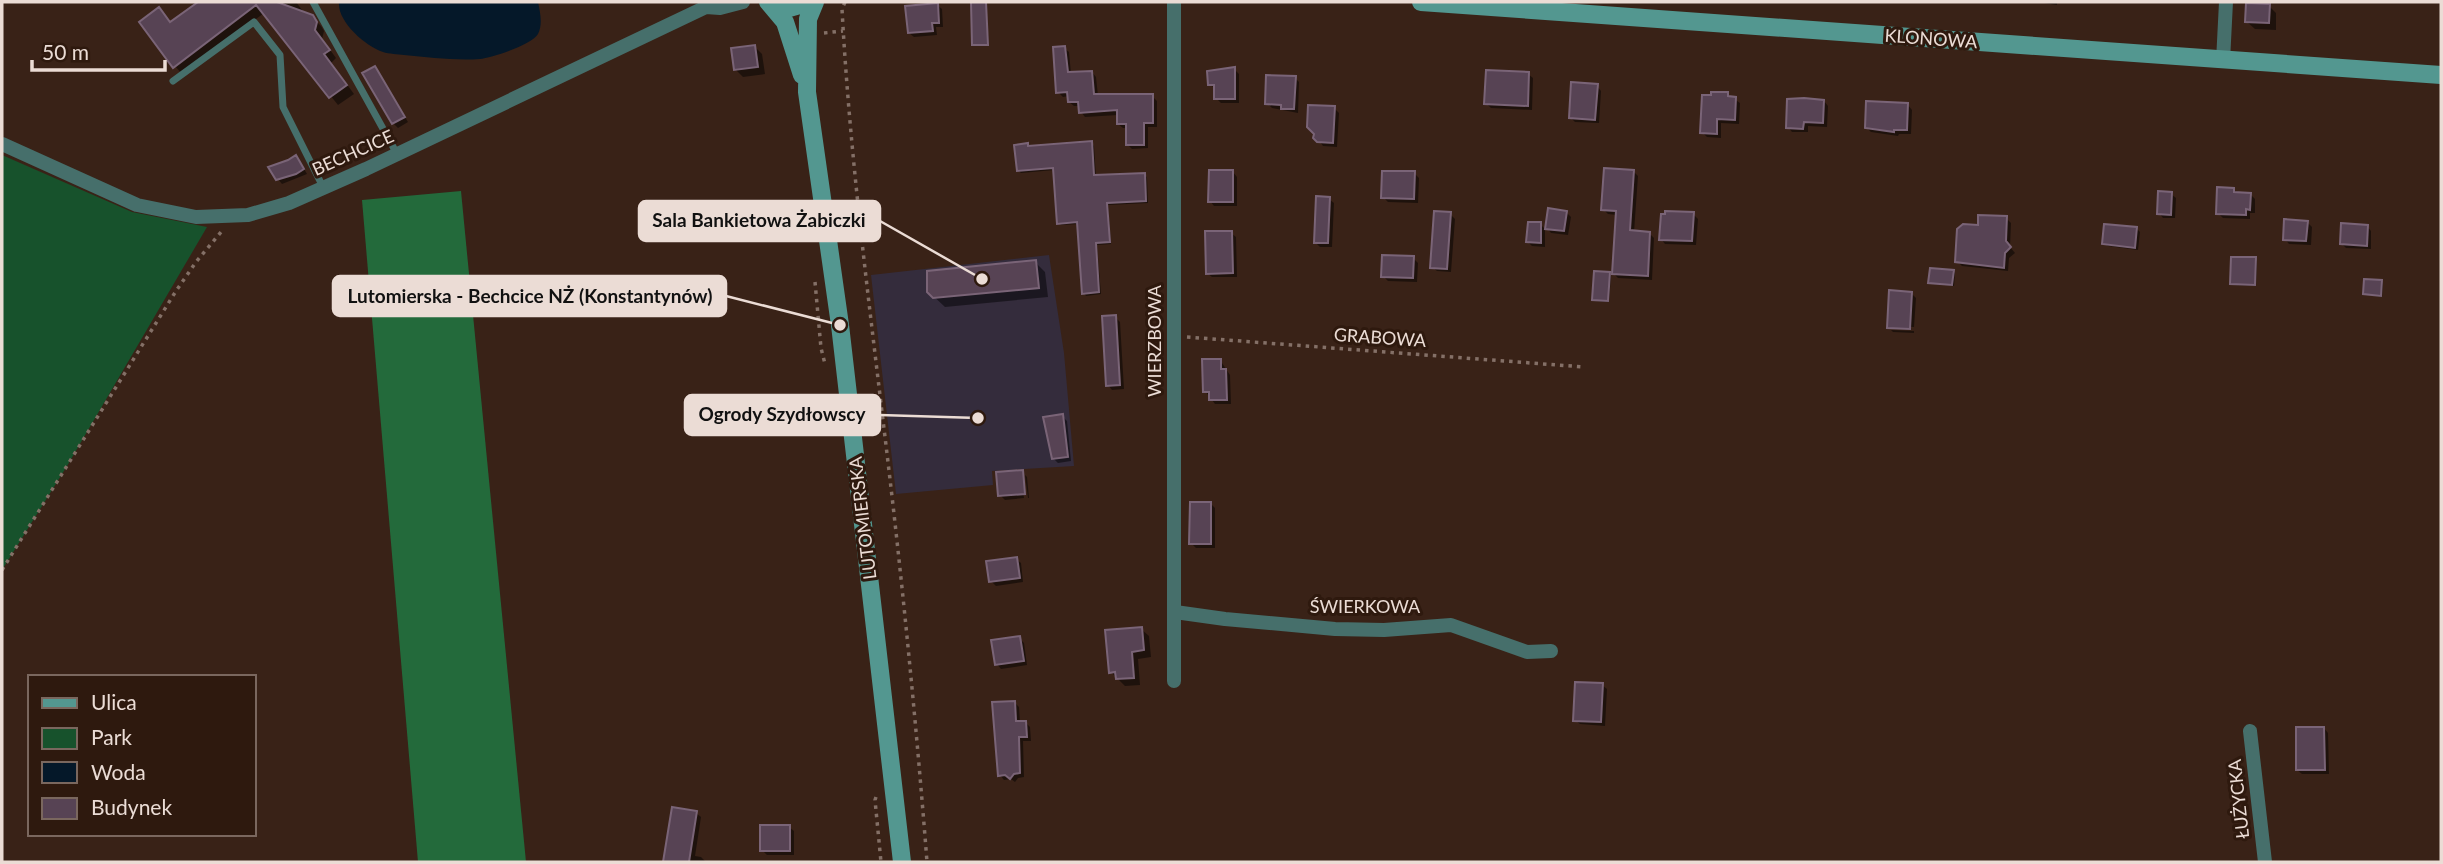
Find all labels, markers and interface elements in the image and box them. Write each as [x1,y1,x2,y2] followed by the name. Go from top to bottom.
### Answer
[1884,24,1979,52] street label: KLONOWA
[32,28,164,72] scale bar
[42,39,89,64] text: 50 m
[308,124,397,180] street label: BECHCICE
[639,201,880,241] callout: Sala Bankietowa Żabiczki
[652,208,866,231] text: Sala Bankietowa Żabiczki
[333,276,726,316] callout: Lutomierska - Bechcice NŻ (Konstantynów)
[348,284,712,307] text: Lutomierska - Bechcice NŻ (Konstantynów)
[1143,284,1165,397] street label: WIERZBOWA
[1333,323,1428,351] street label: GRABOWA
[685,395,880,435] callout: Ogrody Szydłowscy
[699,402,866,425] text: Ogrody Szydłowscy
[843,455,880,581] street label: LUTOMIERSKA
[1310,595,1421,617] street label: ŚWIERKOWA
[28,675,256,836] legend
[91,689,137,714] text: Ulica
[91,724,132,749] text: Park
[2223,757,2253,840] street label: ŁUŻYCKA
[91,759,146,784] text: Woda
[91,794,172,819] text: Budynek

